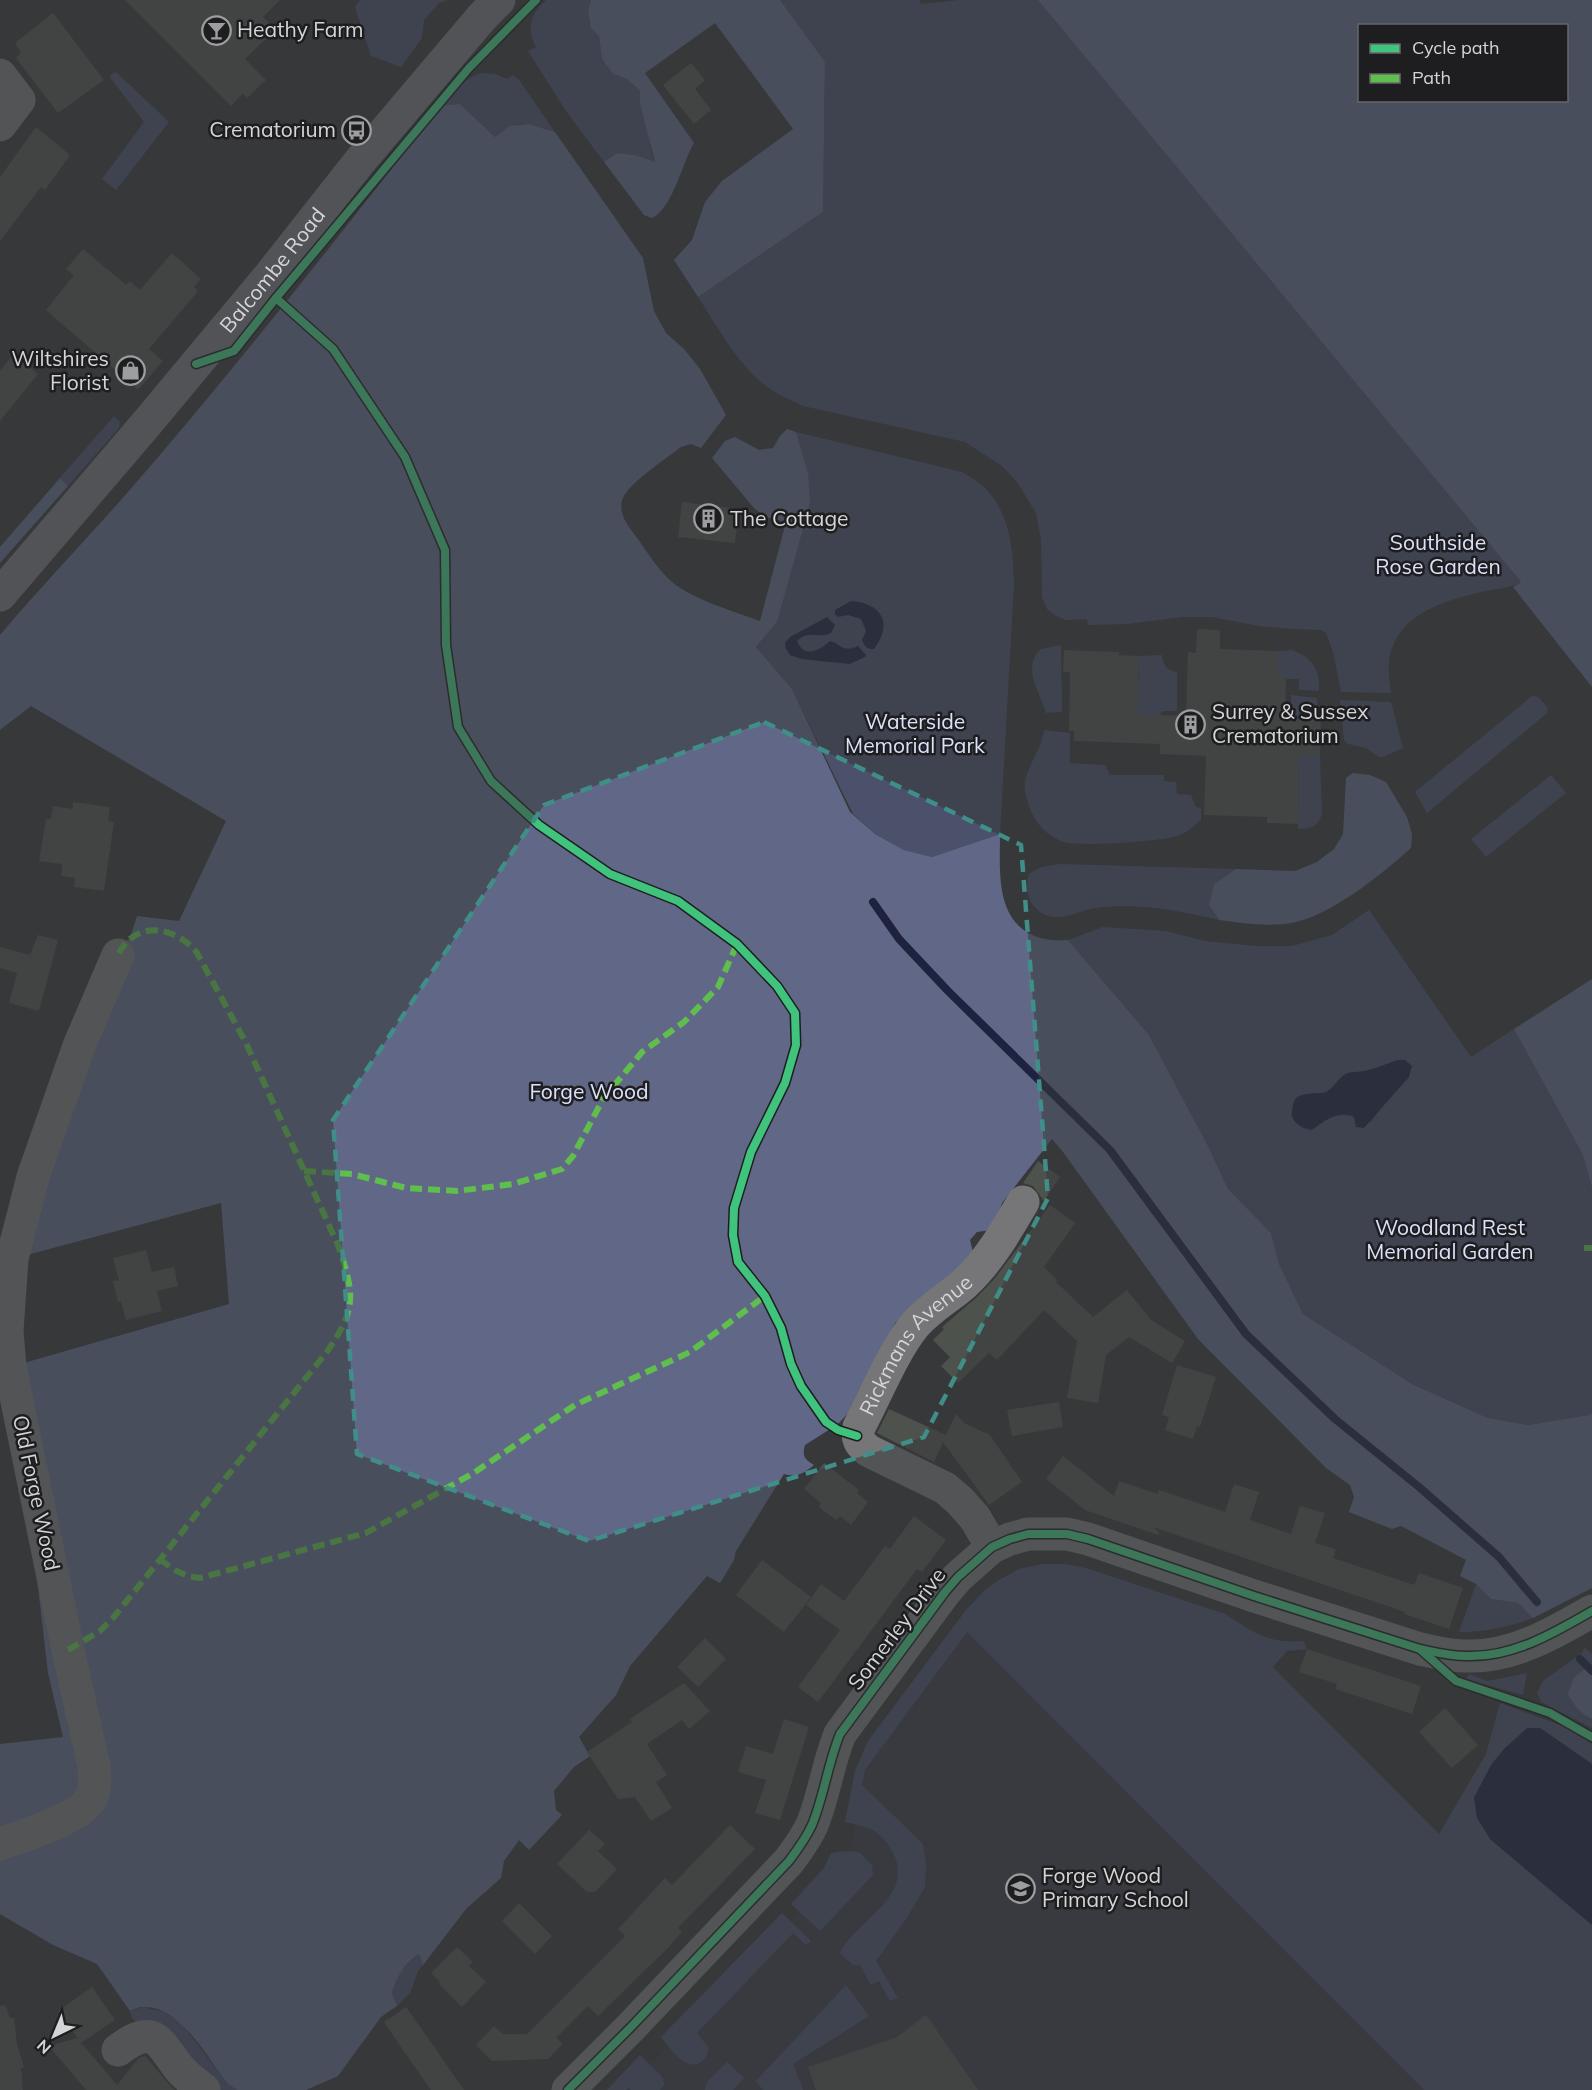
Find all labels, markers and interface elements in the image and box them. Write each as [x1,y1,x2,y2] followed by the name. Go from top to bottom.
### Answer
[200,14,232,46] bar icon: Heathy Farm
[237,16,363,42] place label: Heathy Farm
[1358,24,1568,102] legend
[1412,36,1499,59] text: Cycle path
[1412,66,1451,89] text: Path
[341,114,373,146] bus stop icon: Crematorium
[209,116,336,142] place label: Crematorium
[214,202,330,338] street label: Balcombe Road
[11,345,109,395] place label: Wiltshires Florist
[114,355,146,387] shop icon: Wiltshires Florist
[693,503,725,535] building icon: The Cottage
[730,505,849,531] place label: The Cottage
[1375,529,1501,579] park label: Southside Rose Garden
[1212,698,1368,748] place label: Surrey & Sussex Crematorium
[845,708,985,758] park label: Waterside Memorial Park
[1175,708,1207,740] building icon: Surrey & Sussex Crematorium
[529,1078,649,1104] park label: Forge Wood
[1366,1214,1534,1264] park label: Woodland Rest Memorial Garden
[853,1269,978,1419] street label: Rickmans Avenue
[8,1413,66,1573] street label: Old Forge Wood
[842,1562,951,1695] street label: Somerley Drive
[1042,1862,1189,1912] place label: Forge Wood Primary School
[1005,1872,1037,1904] school or university icon: Forge Wood Primary School
[24,2006,84,2066] north arrow
[33,2036,55,2058] text: N

